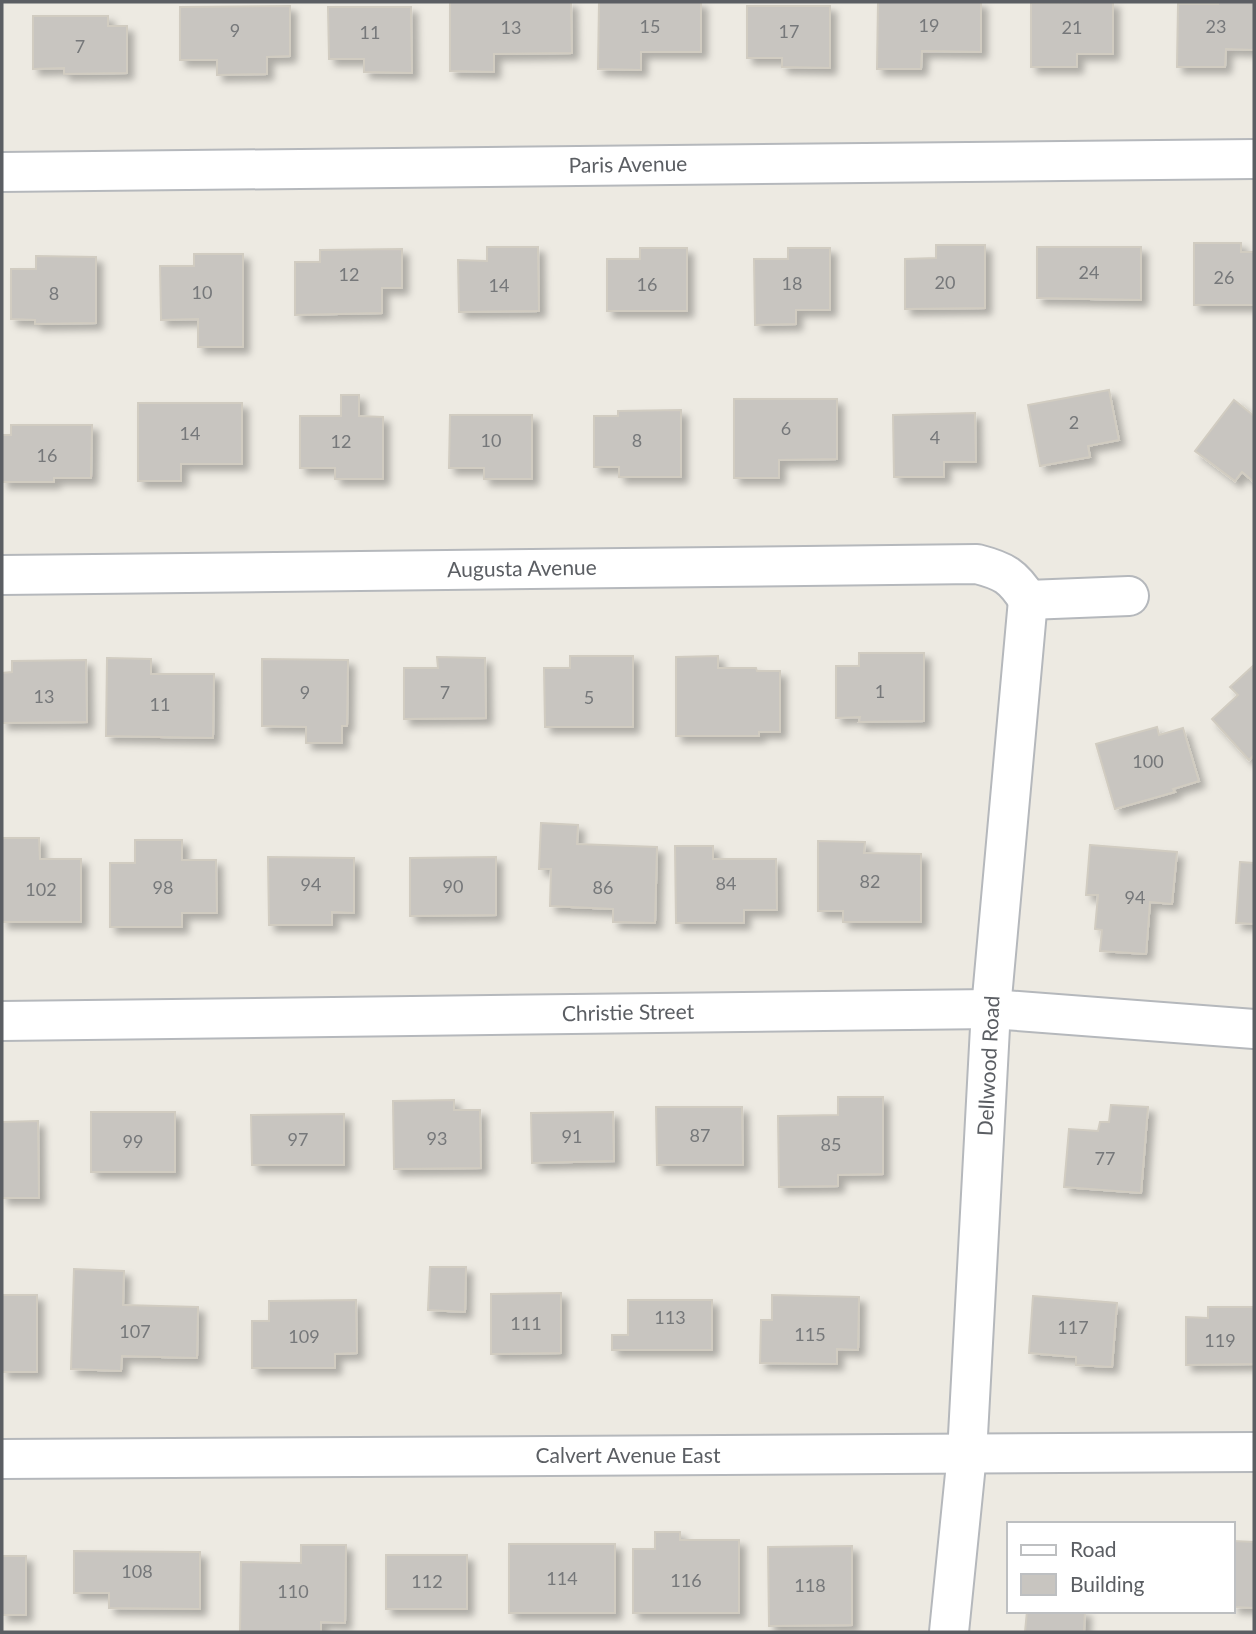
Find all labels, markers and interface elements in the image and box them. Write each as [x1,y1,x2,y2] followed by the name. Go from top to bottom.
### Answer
[919,14,939,36] house number: 19
[640,15,660,37] house number: 15
[1206,15,1226,37] house number: 23
[501,16,521,38] house number: 13
[1062,16,1082,38] house number: 21
[230,19,240,41] house number: 9
[779,20,799,42] house number: 17
[360,21,380,43] house number: 11
[75,35,85,57] house number: 7
[568,150,688,177] street label: Paris Avenue
[1079,261,1099,283] house number: 24
[339,263,359,285] house number: 12
[1214,266,1234,288] house number: 26
[935,271,955,293] house number: 20
[782,272,802,294] house number: 18
[637,273,657,295] house number: 16
[489,274,509,296] house number: 14
[192,281,212,303] house number: 10
[49,282,59,304] house number: 8
[1069,411,1079,433] house number: 2
[781,417,791,439] house number: 6
[180,422,200,444] house number: 14
[930,426,940,448] house number: 4
[481,429,501,451] house number: 10
[632,429,642,451] house number: 8
[331,430,351,452] house number: 12
[37,444,57,466] house number: 16
[447,554,597,581] street label: Augusta Avenue
[875,680,885,702] house number: 1
[300,681,310,703] house number: 9
[440,681,450,703] house number: 7
[34,685,54,707] house number: 13
[584,686,594,708] house number: 5
[150,693,170,715] house number: 11
[1132,750,1164,772] house number: 100
[860,870,880,892] house number: 82
[716,872,736,894] house number: 84
[301,873,321,895] house number: 94
[443,875,463,897] house number: 90
[153,876,173,898] house number: 98
[593,876,613,898] house number: 86
[25,878,57,900] house number: 102
[1125,886,1145,908] house number: 94
[971,995,1004,1137] street label: Dellwood Road
[562,998,695,1025] street label: Christie Street
[690,1124,710,1146] house number: 87
[562,1125,582,1147] house number: 91
[427,1127,447,1149] house number: 93
[288,1128,308,1150] house number: 97
[123,1130,143,1152] house number: 99
[821,1133,841,1155] house number: 85
[1095,1147,1115,1169] house number: 77
[654,1306,686,1328] house number: 113
[510,1312,542,1334] house number: 111
[1057,1316,1089,1338] house number: 117
[119,1320,151,1342] house number: 107
[794,1323,826,1345] house number: 115
[288,1325,320,1347] house number: 109
[1204,1329,1236,1351] house number: 119
[536,1442,721,1467] street label: Calvert Avenue East
[1007,1522,1235,1613] legend
[1070,1536,1117,1561] text: Road
[121,1560,153,1582] house number: 108
[546,1567,578,1589] house number: 114
[670,1569,702,1591] house number: 116
[411,1570,443,1592] house number: 112
[1070,1571,1145,1596] text: Building
[794,1574,826,1596] house number: 118
[277,1580,309,1602] house number: 110

